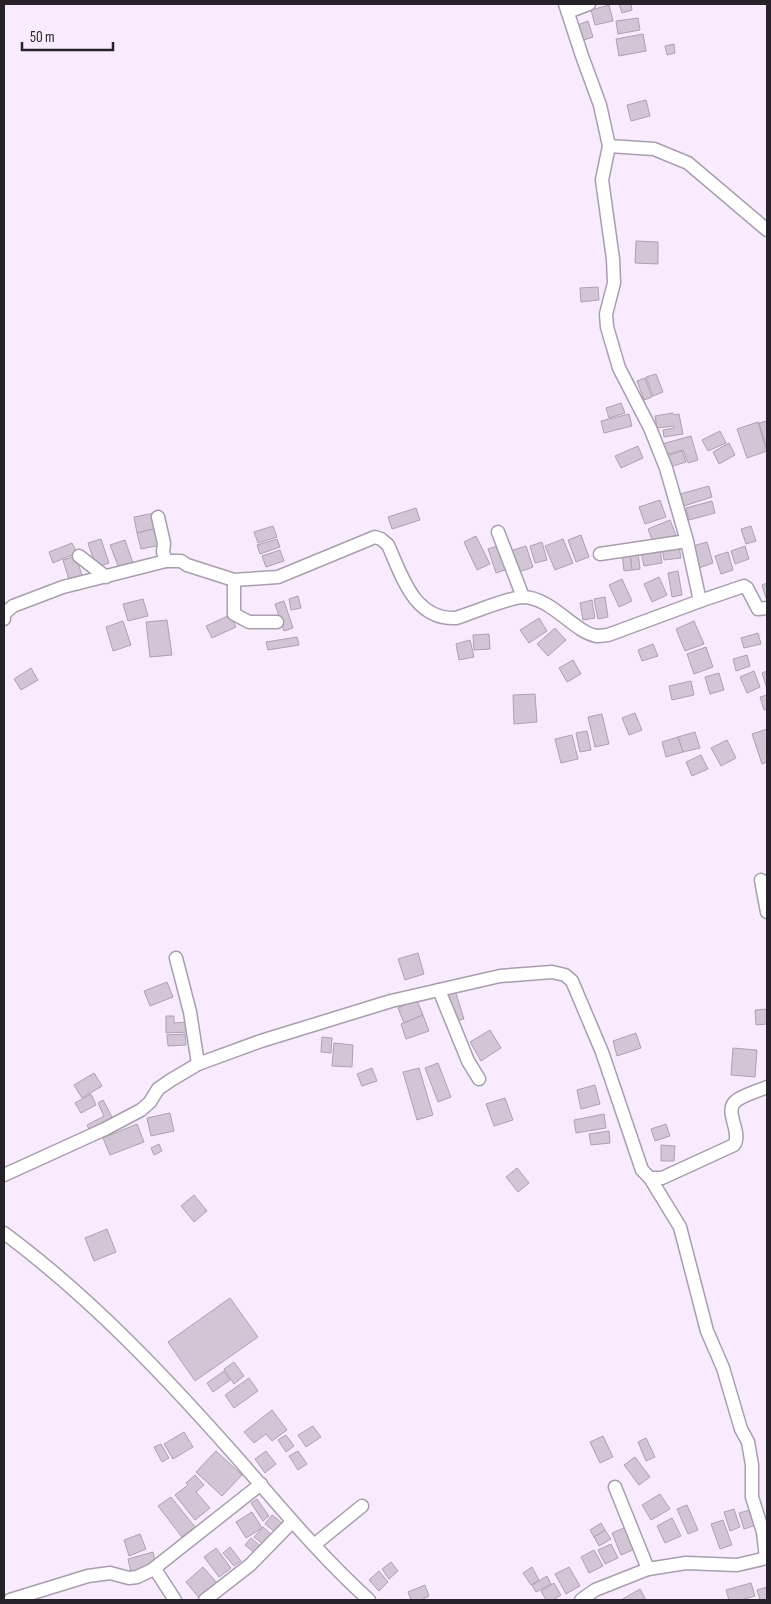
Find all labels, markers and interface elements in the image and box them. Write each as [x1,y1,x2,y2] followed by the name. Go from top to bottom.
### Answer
[22,20,114,52] scale bar
[30,28,55,47] text: 50 m

